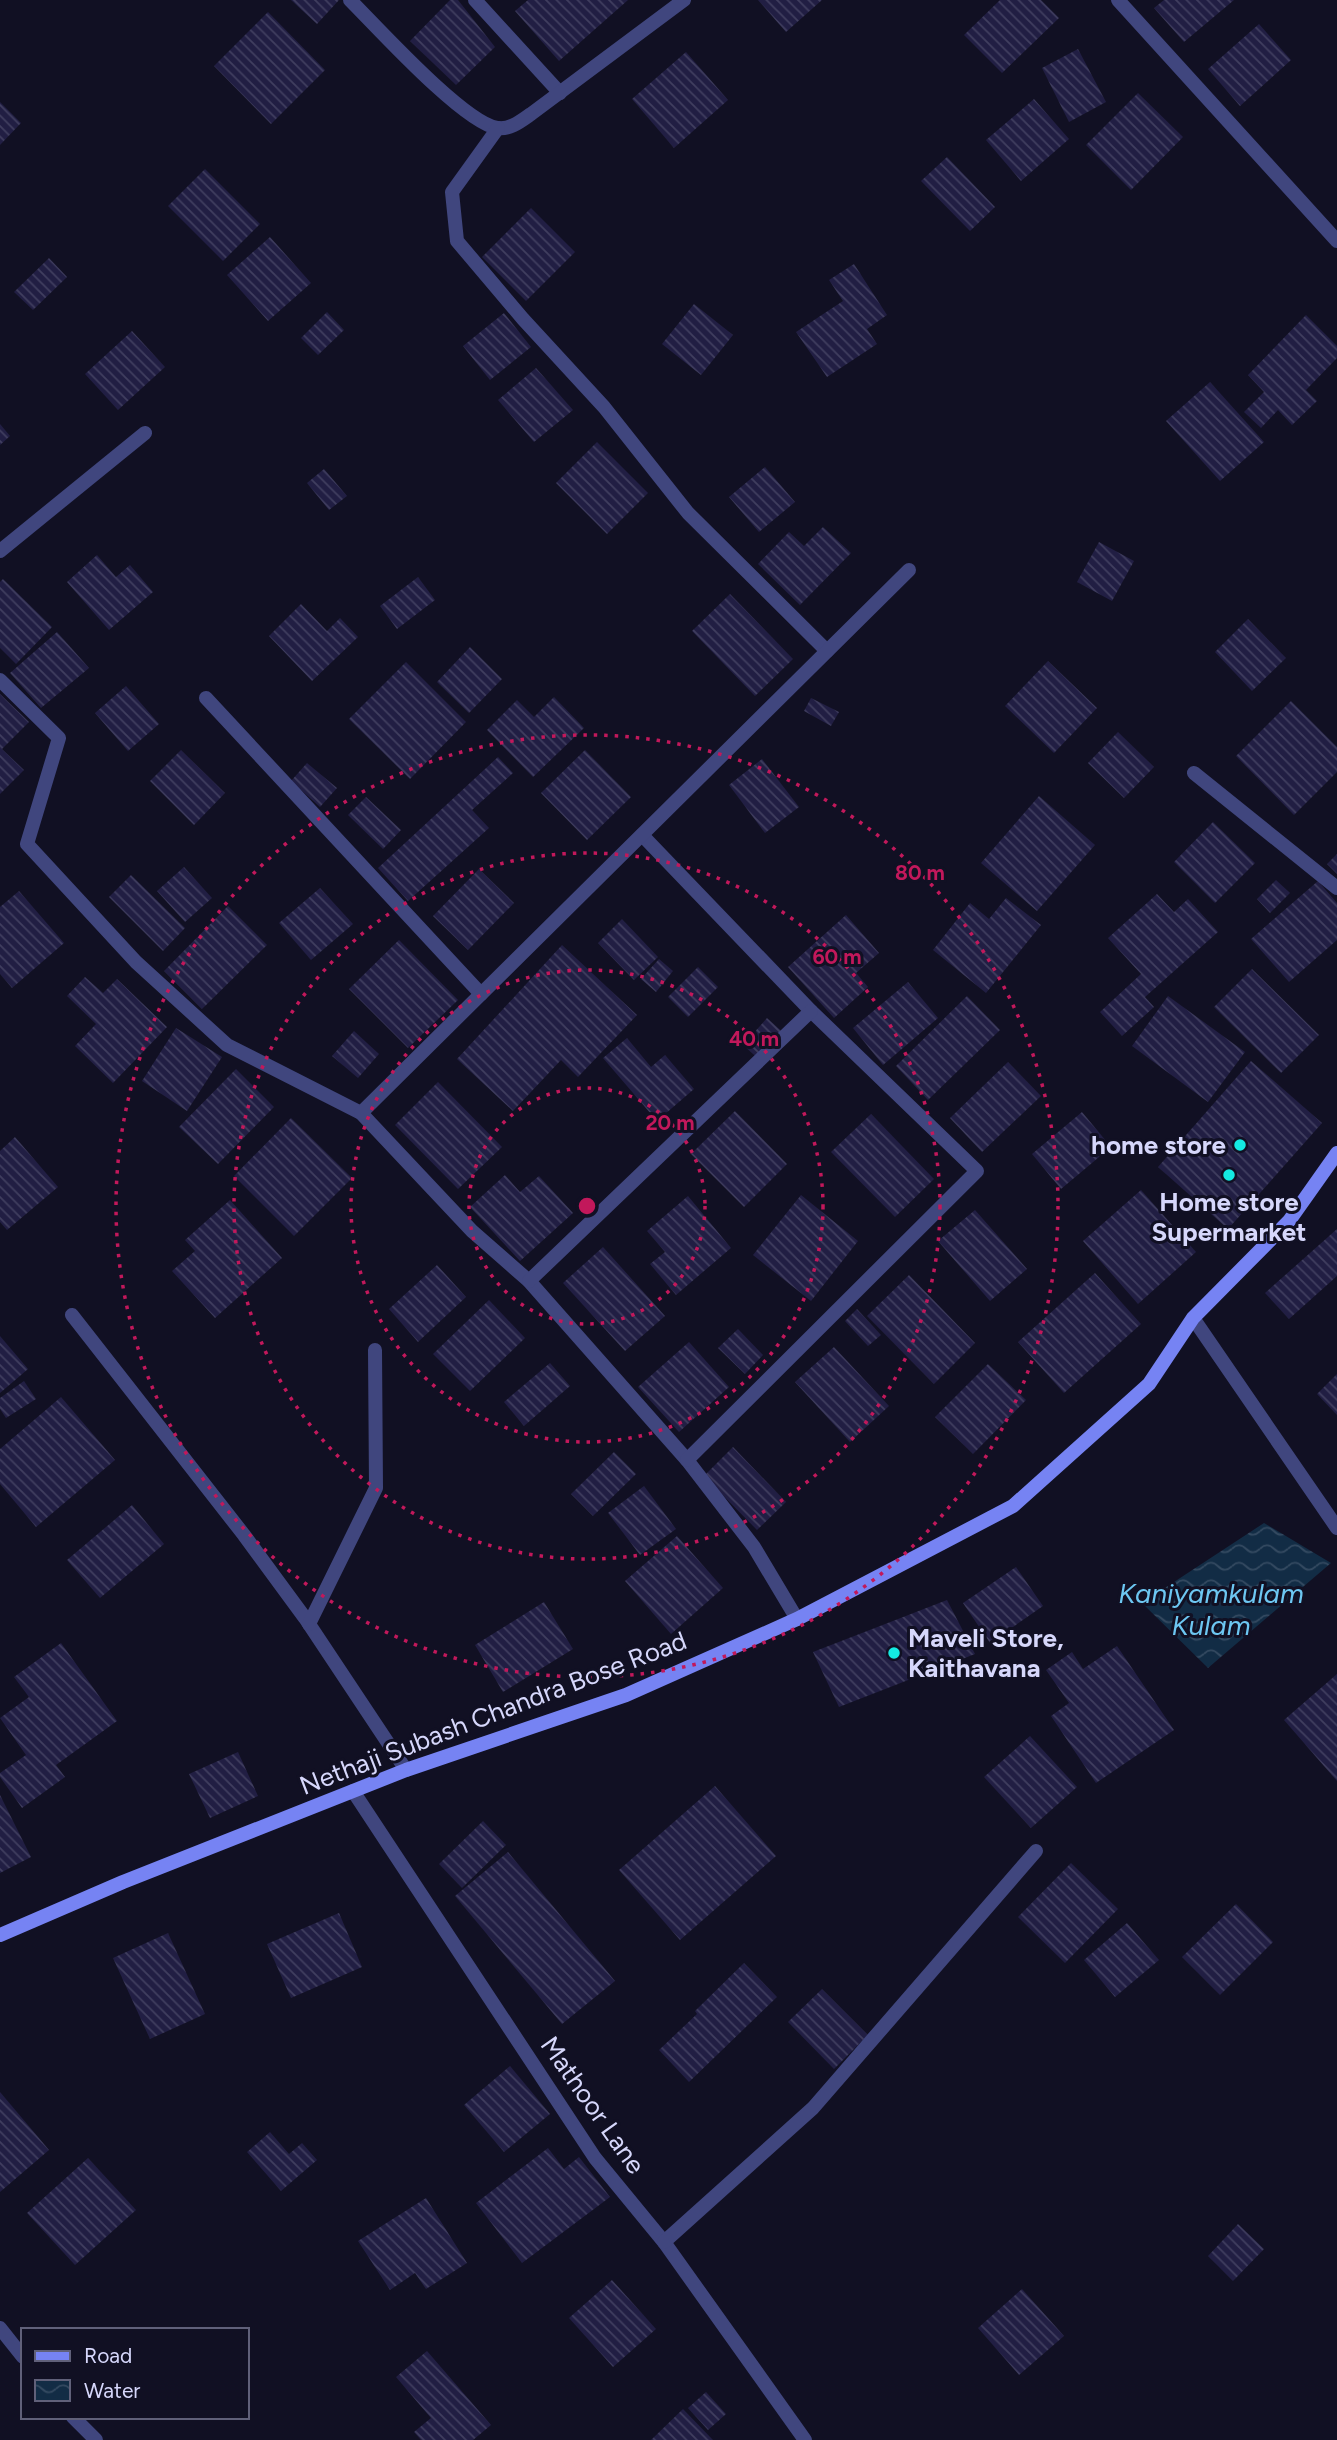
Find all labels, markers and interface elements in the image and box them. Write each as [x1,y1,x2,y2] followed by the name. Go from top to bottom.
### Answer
[895,860,945,885] text: 80 m
[812,944,862,969] text: 60 m
[729,1026,779,1051] text: 40 m
[645,1110,695,1135] text: 20 m
[1091,1129,1226,1161] place label: home store
[1232,1137,1248,1153] marker: home store
[1221,1167,1237,1183] marker: Home store Supermarket
[1152,1186,1307,1248] place label: Home store Supermarket
[575,1194,599,1218] centre of rings
[1118,1576,1304,1642] water label: Kaniyamkulam Kulam
[908,1622,1064,1684] place label: Maveli Store, Kaithavana
[295,1624,691,1802] street label: Nethaji Subash Chandra Bose Road
[886,1645,902,1661] marker: Maveli Store, Kaithavana
[534,2030,652,2180] street label: Mathoor Lane
[21,2328,248,2419] legend
[84,2343,132,2368] text: Road
[84,2378,140,2403] text: Water

